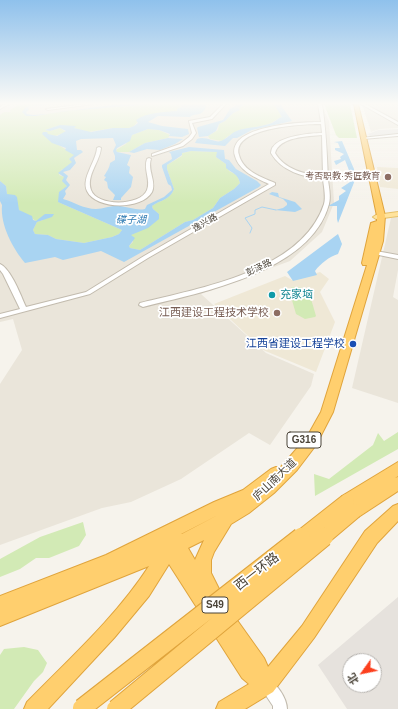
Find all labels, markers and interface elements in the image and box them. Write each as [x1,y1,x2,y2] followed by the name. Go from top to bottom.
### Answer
[305,172,380,182] place label: 考否职教·秀匠教育
[383,172,393,182] marker: 考否职教·秀匠教育
[191,212,219,234] street label: 逸兴路
[116,214,146,226] water label: 碟子湖
[244,257,274,279] street label: 彭泽路
[280,288,313,302] place label: 充家垴
[267,290,277,300] marker: 充家垴
[159,306,269,320] place label: 江西建设工程技术学校
[272,308,282,318] marker: 江西建设工程技术学校
[246,337,345,351] place label: 江西省建设工程学校
[348,339,358,349] marker: 江西省建设工程学校
[287,432,321,448] road number: G316
[251,456,299,504] street label: 庐山南大道
[232,550,282,594] street label: 西一环路
[202,597,228,613] road number: S49
[342,653,382,693] north arrow
[345,671,361,687] text: 北

